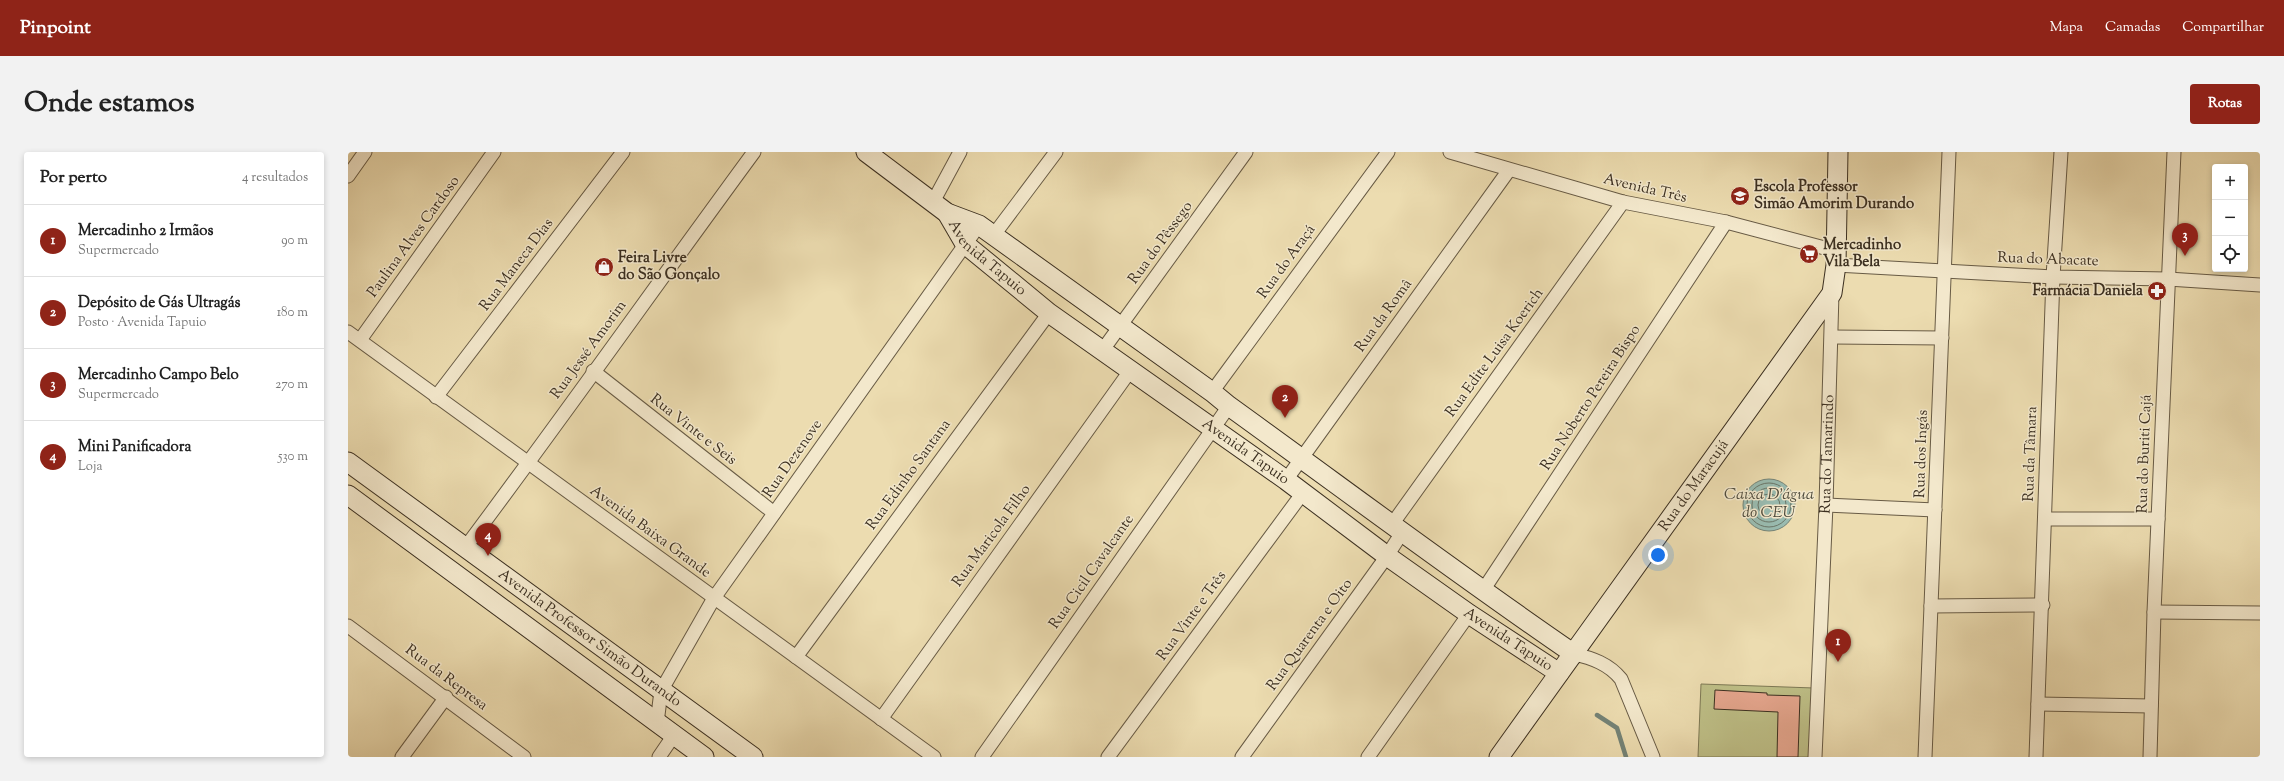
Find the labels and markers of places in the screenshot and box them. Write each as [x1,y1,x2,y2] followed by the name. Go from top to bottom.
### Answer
[1754,177,1914,215] place label: Escola Professor Simão Amorim Durando
[1729,185,1751,207] school or university icon: Escola Professor Simão Amorim Durando
[2172,223,2198,256] pin: 3
[1823,235,1901,273] place label: Mercadinho Vila Bela
[1798,243,1820,265] supermarket icon: Mercadinho Vila Bela
[618,248,720,286] place label: Feira Livre do São Gonçalo
[593,256,615,278] shop icon: Feira Livre do São Gonçalo
[2146,280,2168,302] pharmacy icon: Farmácia Daniela
[2032,281,2143,302] place label: Farmácia Daniela
[1272,385,1298,418] pin: 2
[475,523,501,556] pin: 4
[1825,629,1851,662] pin: 1

